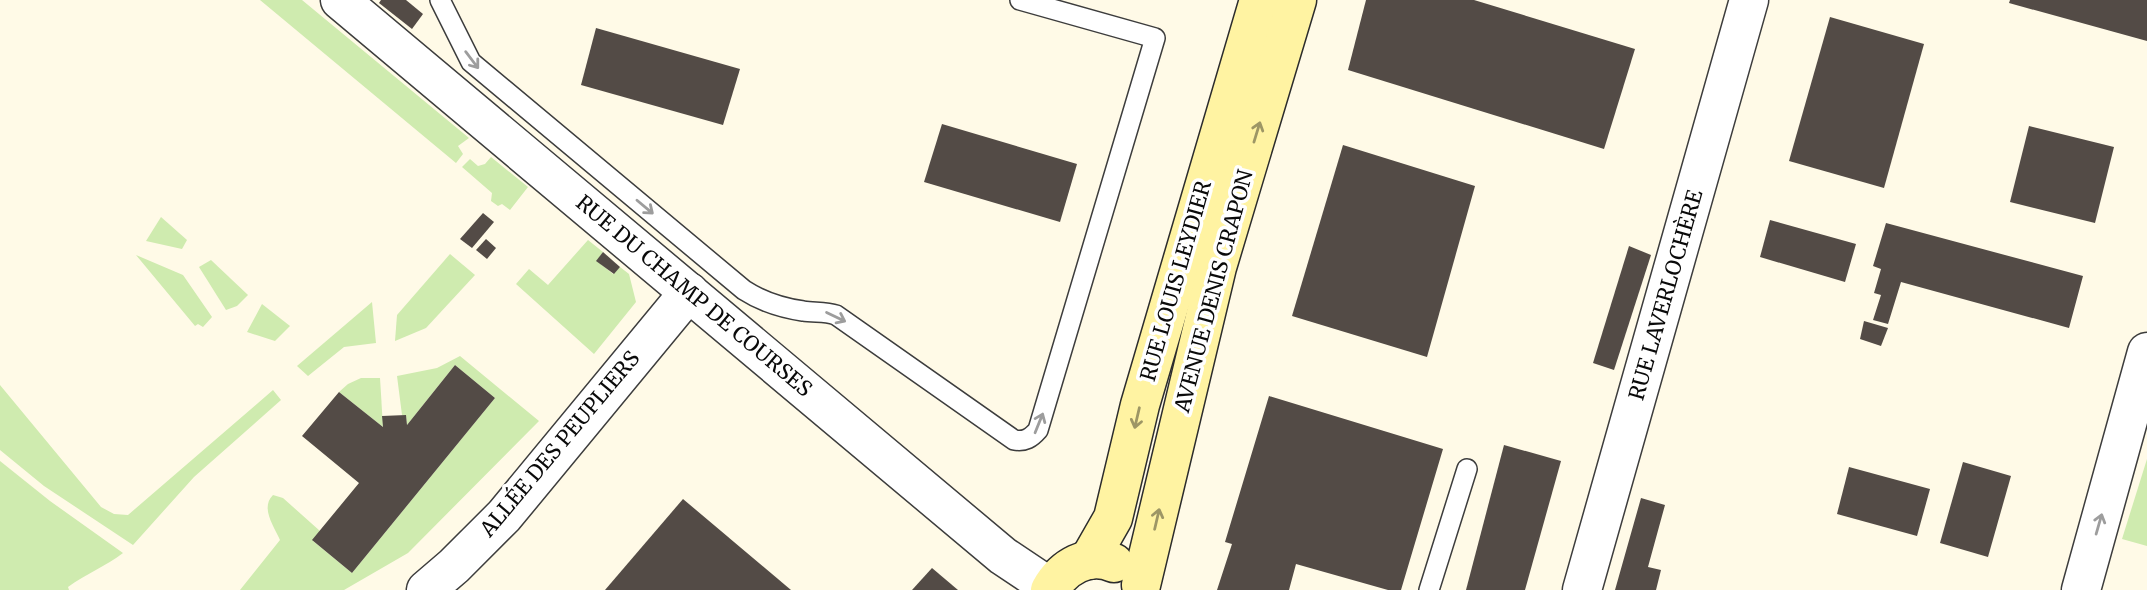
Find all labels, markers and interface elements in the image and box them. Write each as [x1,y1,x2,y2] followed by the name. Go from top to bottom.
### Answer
[464,50,479,69] one-way arrow
[1252,122,1264,144] one-way arrow
[1168,167,1259,416] street label: AVENUE DENIS CRAPON
[1134,177,1217,384] street label: RUE LOUIS LEYDIER
[1622,186,1709,403] street label: RUE LAVERLOCHÈRE
[571,189,818,402] street label: RUE DU CHAMP DE COURSES
[635,199,653,215] one-way arrow
[825,311,846,324] one-way arrow
[472,345,645,543] street label: ALLÉE DES PEUPLIERS
[1129,406,1143,429] one-way arrow
[1034,413,1047,434] one-way arrow
[1151,508,1164,530] one-way arrow
[2093,513,2106,536] one-way arrow

